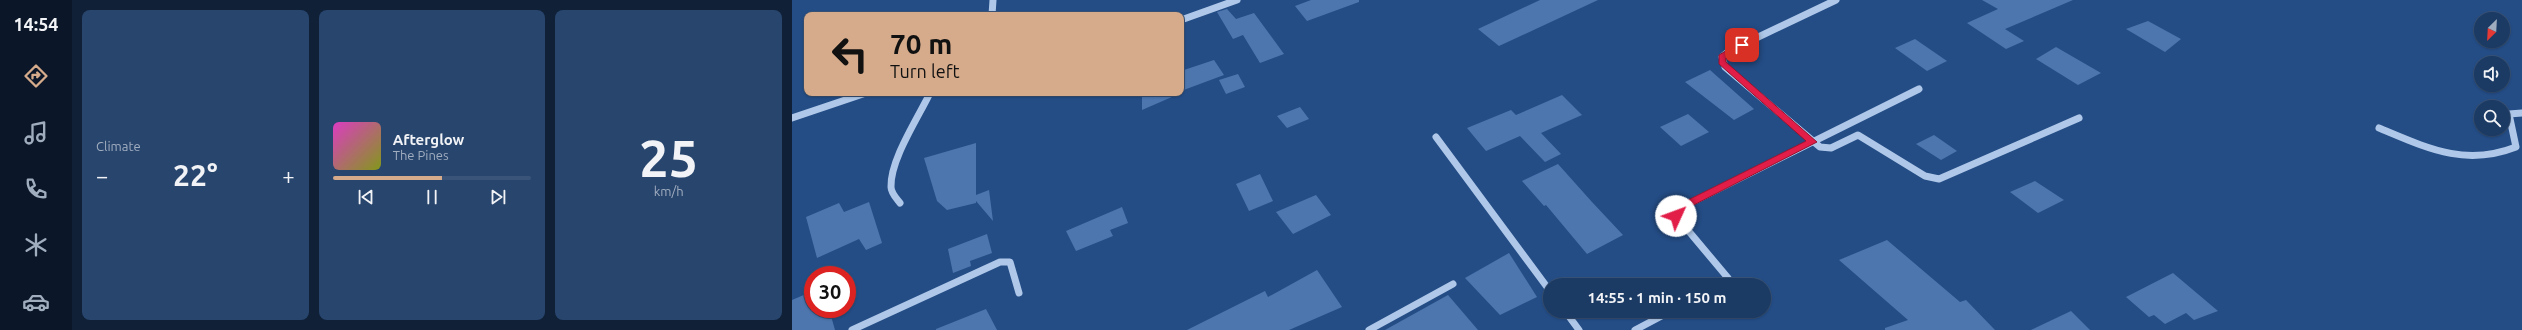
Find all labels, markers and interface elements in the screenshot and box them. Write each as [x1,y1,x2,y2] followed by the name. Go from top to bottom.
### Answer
[2474,12,2510,48] north arrow
[2474,12,2510,136] map controls
[13,14,59,34] text: 14:54
[824,28,876,80] icon: left
[890,28,952,59] text: 70 m
[1725,28,1759,62] pin
[1731,34,1753,56] icon: arrive
[2474,56,2510,92] button: sound
[890,61,960,81] text: Turn left
[22,62,50,90] icon: directions
[2474,100,2510,136] button: search
[22,119,50,147] icon: music
[639,129,698,187] text: 25
[393,131,464,148] text: Afterglow
[96,139,141,153] text: Climate
[393,148,449,162] text: The Pines
[173,158,218,192] text: 22°
[96,163,108,188] text: −
[282,163,295,188] text: +
[22,175,50,203] icon: phone
[654,184,684,198] text: km/h
[355,186,377,208] icon: previous
[421,186,443,208] icon: pause
[487,186,509,208] icon: next
[1655,195,1697,237] position arrow
[22,231,50,259] icon: climate
[804,266,856,318] speed limit sign: 30
[22,288,50,316] icon: car
[1588,289,1726,306] text: 14:55 · 1 min · 150 m

